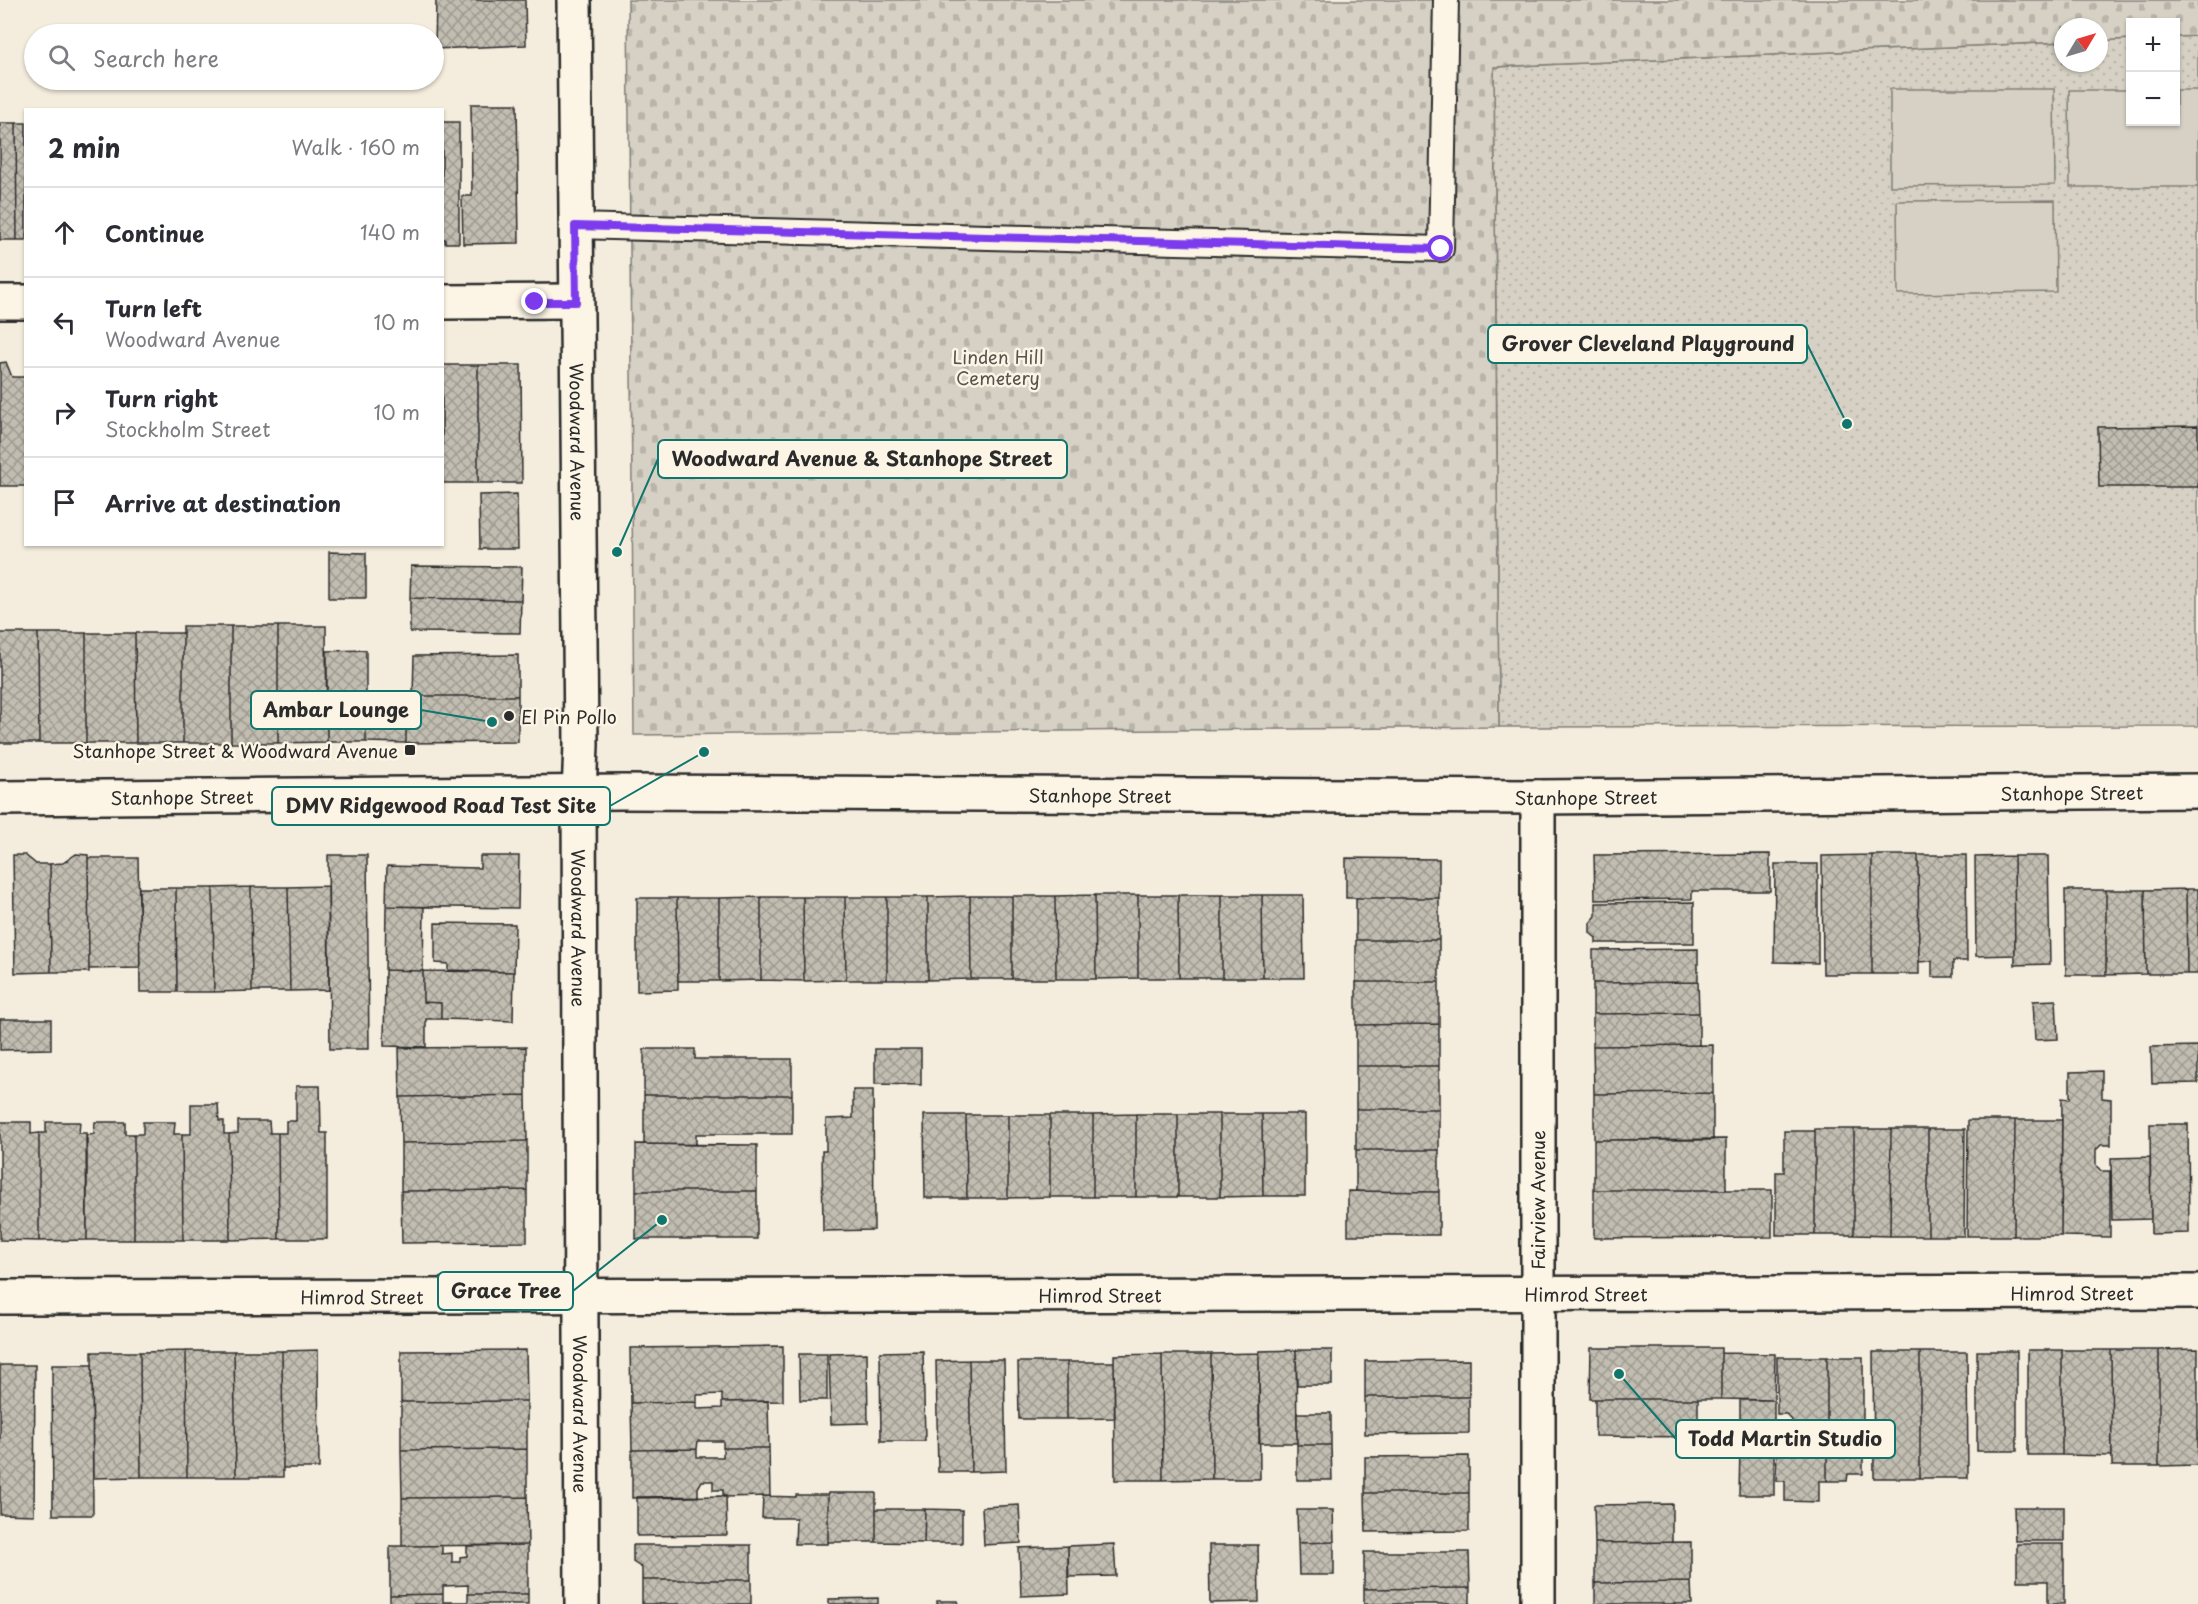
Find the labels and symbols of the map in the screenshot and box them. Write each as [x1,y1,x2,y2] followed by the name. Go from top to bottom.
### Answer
[2054,18,2108,72] north arrow
[1427,235,1453,261] route start
[521,288,547,314] route end
[1488,325,1807,363] callout: Grover Cleveland Playground
[1502,328,1794,358] text: Grover Cleveland Playground
[952,343,1044,391] park label: Linden Hill Cemetery
[564,363,592,521] street label: Woodward Avenue
[658,440,1067,478] callout: Woodward Avenue & Stanhope Street
[671,443,1053,473] text: Woodward Avenue & Stanhope Street
[251,691,421,729] callout: Ambar Lounge
[262,694,409,724] text: Ambar Lounge
[521,703,617,730] place label: El Pin Pollo
[502,709,516,723] marker: El Pin Pollo
[73,737,398,764] place label: Stanhope Street & Woodward Avenue
[403,743,417,757] marker: Stanhope Street & Woodward Avenue
[2000,778,2144,806] street label: Stanhope Street
[1028,781,1171,808] street label: Stanhope Street
[110,782,254,810] street label: Stanhope Street
[1514,782,1658,811] street label: Stanhope Street
[272,787,610,825] callout: DMV Ridgewood Road Test Site
[286,790,597,820] text: DMV Ridgewood Road Test Site
[566,849,593,1007] street label: Woodward Avenue
[1524,1130,1551,1270] street label: Fairview Avenue
[438,1272,573,1310] callout: Grace Tree
[451,1275,561,1305] text: Grace Tree
[2010,1279,2134,1306] street label: Himrod Street
[1524,1280,1648,1307] street label: Himrod Street
[1038,1281,1162,1308] street label: Himrod Street
[300,1283,424,1310] street label: Himrod Street
[568,1335,595,1493] street label: Woodward Avenue
[1676,1420,1895,1458] callout: Todd Martin Studio
[1688,1423,1882,1453] text: Todd Martin Studio

